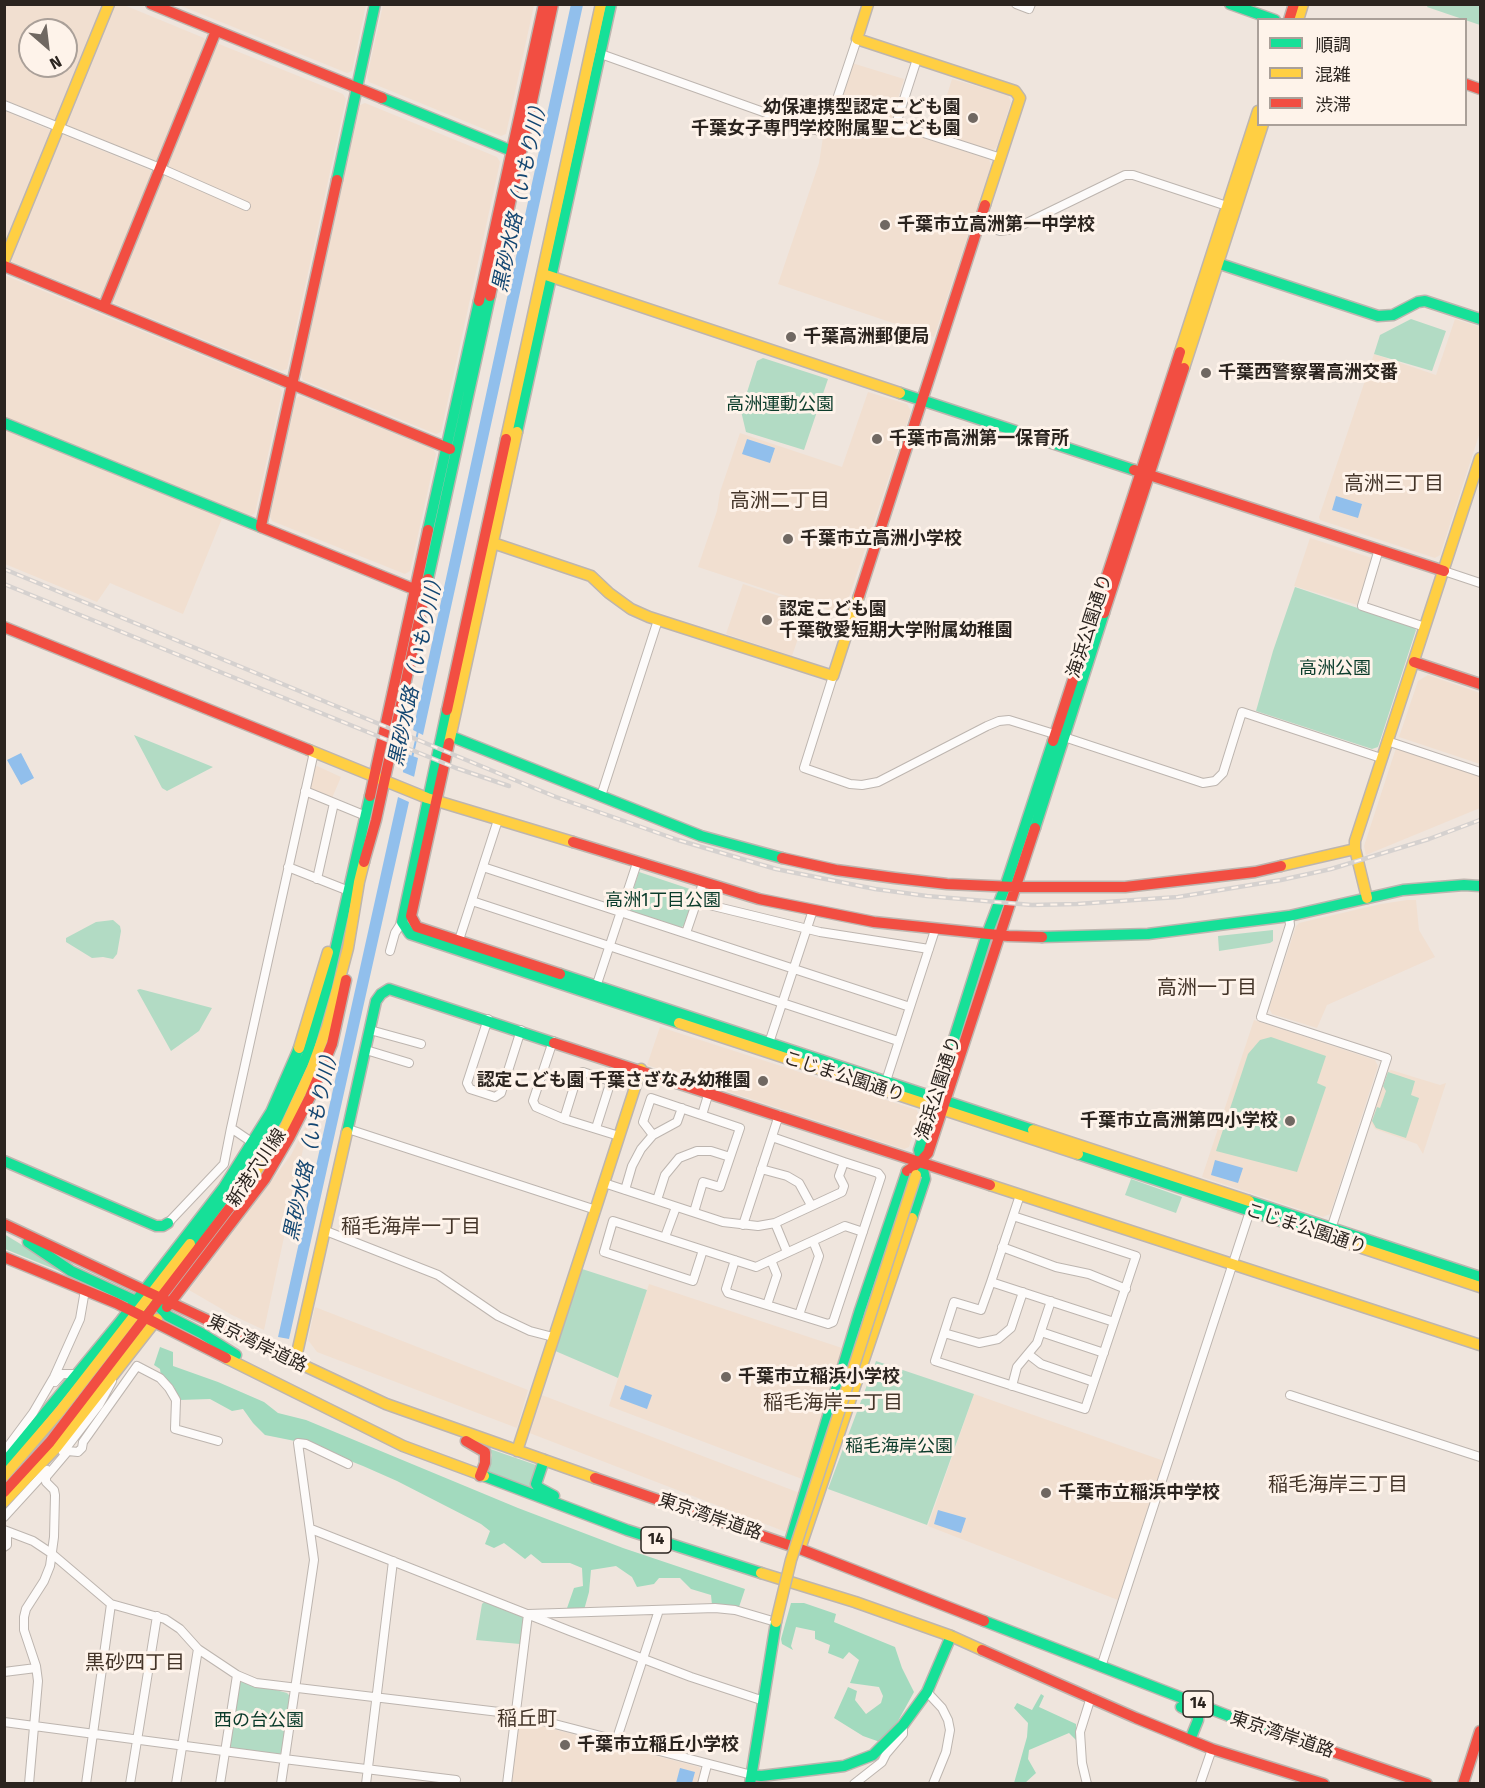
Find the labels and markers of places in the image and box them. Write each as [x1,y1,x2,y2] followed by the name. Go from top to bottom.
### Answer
[691,97,961,140] place label: 幼保連携型認定こども園 千葉女子専門学校附属聖こども園
[966,111,980,125] marker: 幼保連携型認定こども園 千葉女子専門学校附属聖こども園
[897,214,1095,236] place label: 千葉市立高洲第一中学校
[878,218,892,232] marker: 千葉市立高洲第一中学校
[803,326,929,348] place label: 千葉高洲郵便局
[784,330,798,344] marker: 千葉高洲郵便局
[1218,362,1398,384] place label: 千葉西警察署高洲交番
[1199,366,1213,380] marker: 千葉西警察署高洲交番
[889,428,1069,450] place label: 千葉市高洲第一保育所
[870,432,884,446] marker: 千葉市高洲第一保育所
[800,528,962,550] place label: 千葉市立高洲小学校
[781,532,795,546] marker: 千葉市立高洲小学校
[779,599,1013,642] place label: 認定こども園 千葉敬愛短期大学附属幼稚園
[760,613,774,627] marker: 認定こども園 千葉敬愛短期大学附属幼稚園
[477,1070,751,1092] place label: 認定こども園 千葉さざなみ幼稚園
[756,1074,770,1088] marker: 認定こども園 千葉さざなみ幼稚園
[1080,1110,1278,1132] place label: 千葉市立高洲第四小学校
[1283,1114,1297,1128] marker: 千葉市立高洲第四小学校
[738,1366,900,1388] place label: 千葉市立稲浜小学校
[719,1370,733,1384] marker: 千葉市立稲浜小学校
[1058,1482,1220,1504] place label: 千葉市立稲浜中学校
[1039,1486,1053,1500] marker: 千葉市立稲浜中学校
[577,1734,739,1756] place label: 千葉市立稲丘小学校
[558,1738,572,1752] marker: 千葉市立稲丘小学校

